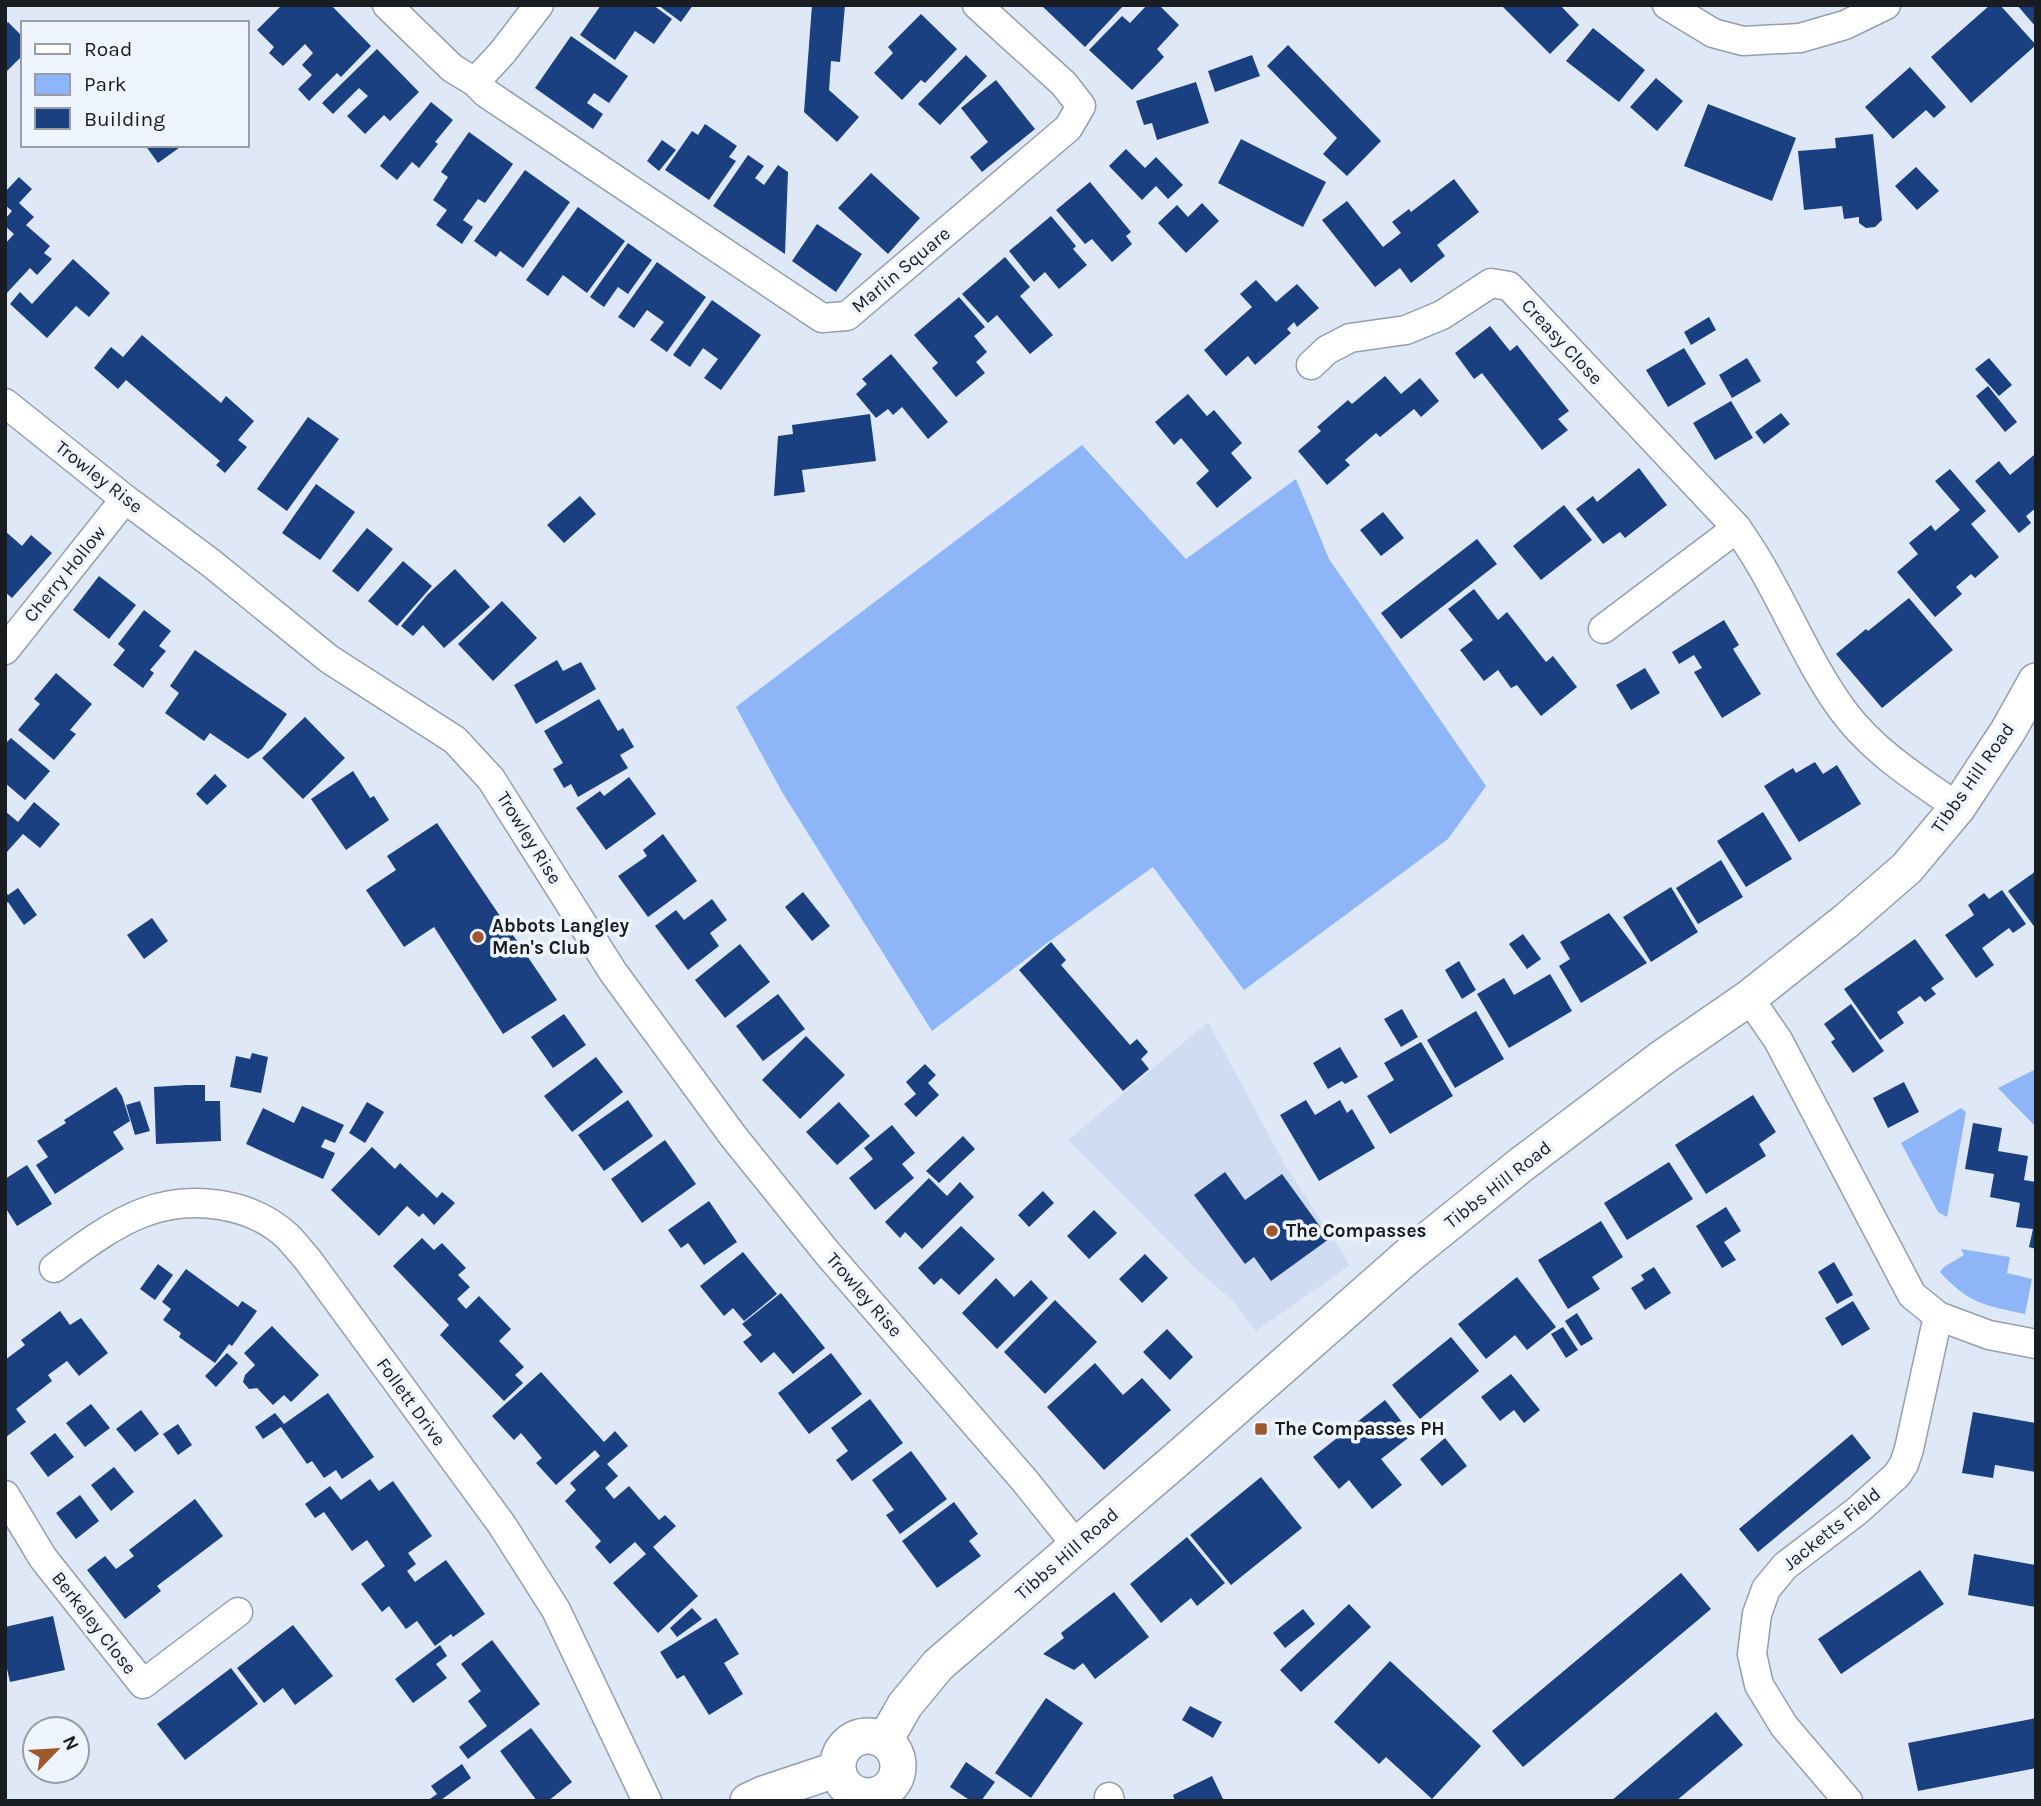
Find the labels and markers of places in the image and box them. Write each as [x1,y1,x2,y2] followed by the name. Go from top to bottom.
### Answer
[492,915,630,959] place label: Abbots Langley Men's Club
[470,929,486,945] marker: Abbots Langley Men's Club
[1286,1220,1426,1242] place label: The Compasses
[1264,1223,1280,1239] marker: The Compasses
[1275,1418,1445,1440] place label: The Compasses PH
[1253,1421,1269,1437] marker: The Compasses PH

